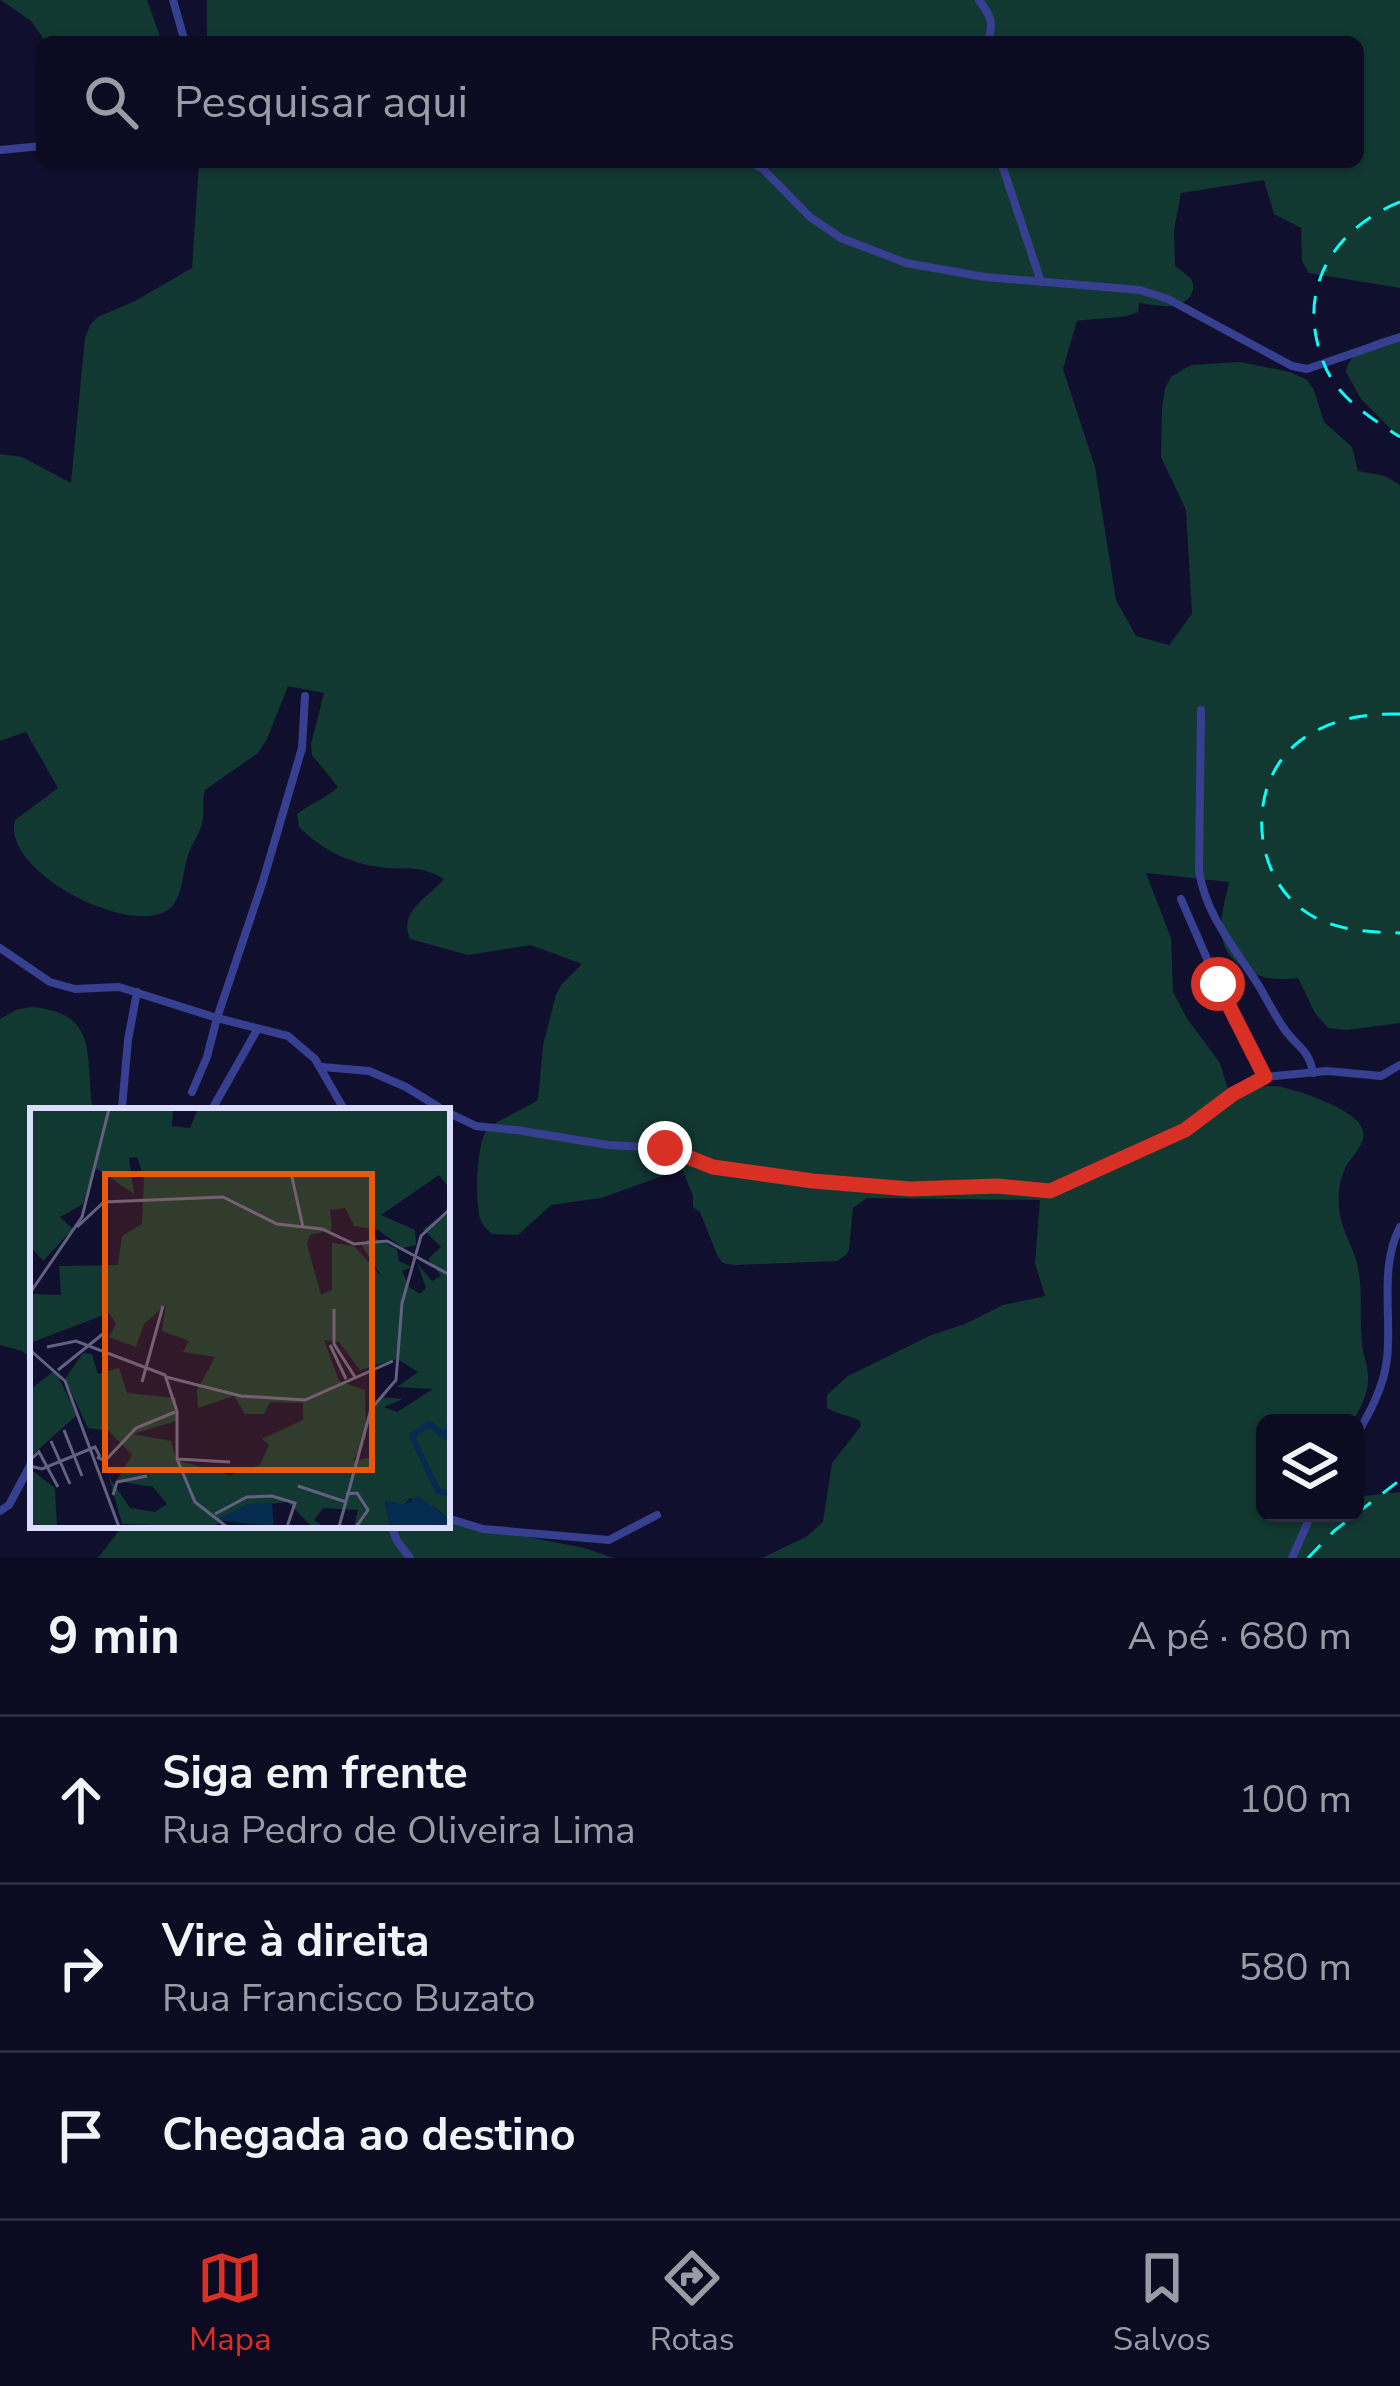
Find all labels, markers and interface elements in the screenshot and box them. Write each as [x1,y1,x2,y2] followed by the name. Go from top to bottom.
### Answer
[36,36,1364,168] search box
[78,69,144,135] icon: search
[174,72,468,133] text: Pesquisar aqui
[1191,957,1245,1011] route start
[30,1108,450,1528] inset map
[638,1121,692,1175] route end
[1256,1414,1364,1522] map controls
[1256,1414,1364,1522] button: layers
[48,1601,180,1671] text: 9 min
[1128,1610,1352,1663] text: A pé · 680 m
[162,1743,468,1804] text: Siga em frente
[48,1767,114,1833] icon: ahead
[1238,1773,1352,1826] text: 100 m
[162,1804,636,1857] text: Rua Pedro de Oliveira Lima
[162,1911,430,1972] text: Vire à direita
[48,1935,114,2001] icon: right
[1238,1941,1352,1994] text: 580 m
[162,1972,535,2025] text: Rua Francisco Buzato
[48,2103,114,2169] icon: arrive
[162,2105,576,2166] text: Chegada ao destino
[189,2245,272,2362] tab: Mapa
[650,2245,735,2362] tab: Rotas
[1113,2245,1211,2362] tab: Salvos

